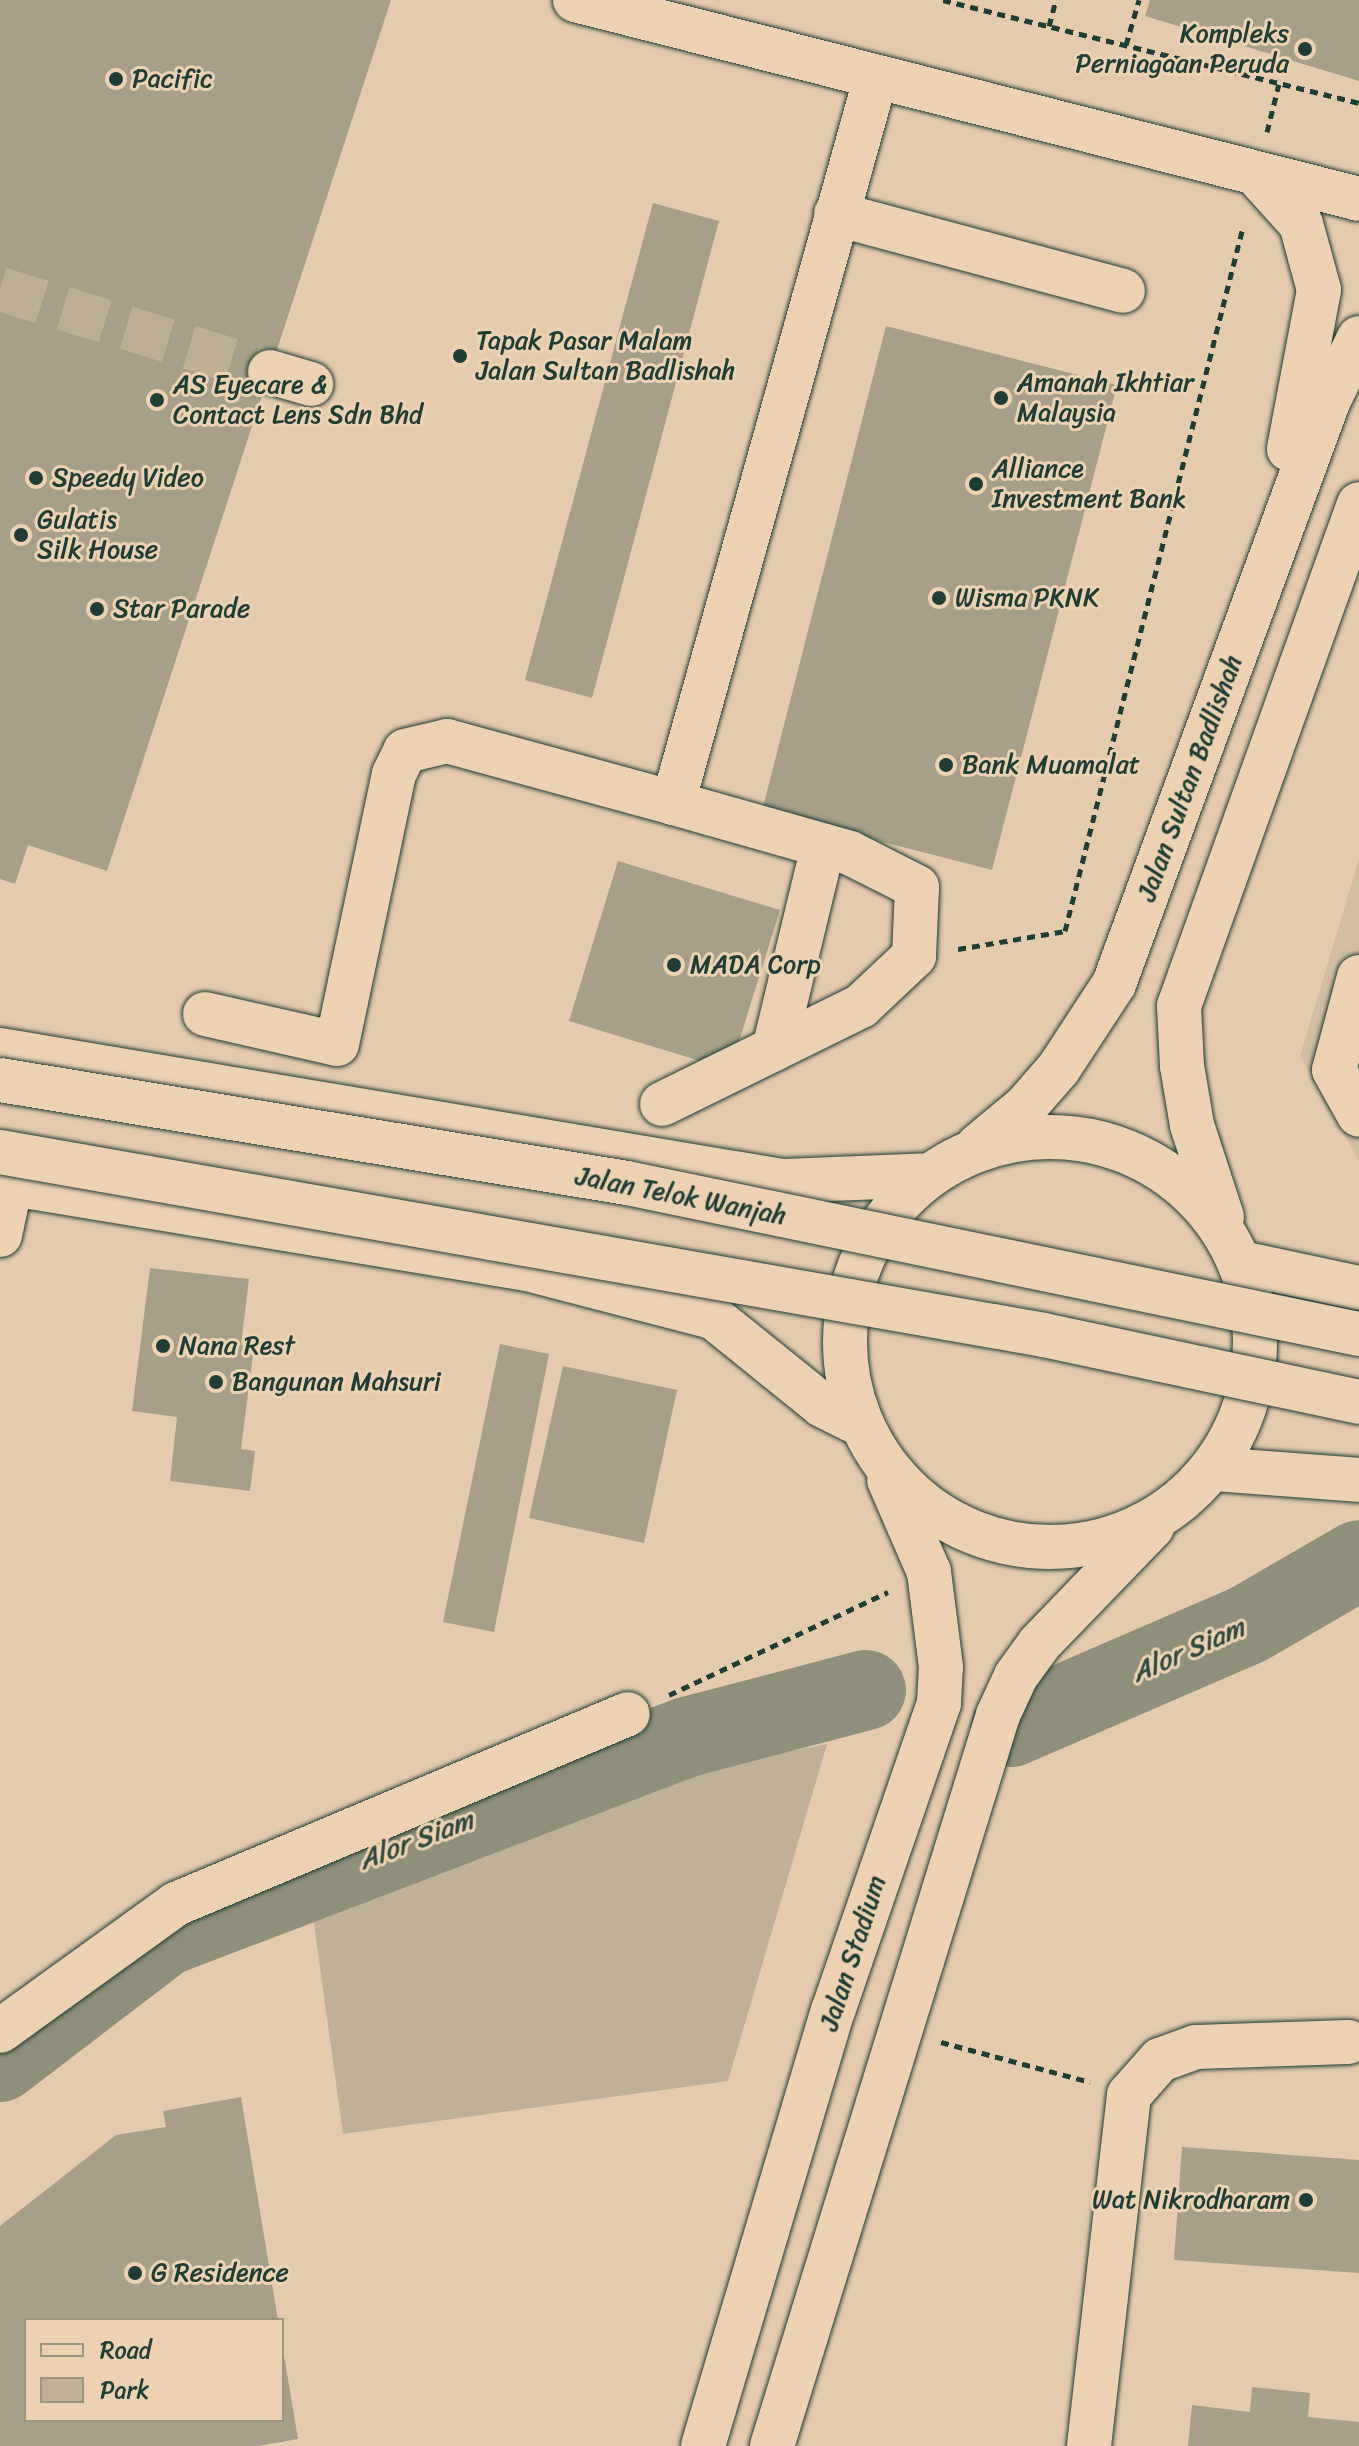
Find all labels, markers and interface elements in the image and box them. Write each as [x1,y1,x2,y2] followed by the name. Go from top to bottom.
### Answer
[1074,18,1289,80] place label: Kompleks Perniagaan Peruda
[1296,40,1314,58] marker: Kompleks Perniagaan Peruda
[132,63,213,95] place label: Pacific
[107,70,125,88] marker: Pacific
[476,325,734,386] place label: Tapak Pasar Malam Jalan Sultan Badlishah
[451,347,469,365] marker: Tapak Pasar Malam Jalan Sultan Badlishah
[1017,367,1194,428] place label: Amanah Ikhtiar Malaysia
[173,369,425,430] place label: AS Eyecare & Contact Lens Sdn Bhd
[992,389,1010,407] marker: Amanah Ikhtiar Malaysia
[148,391,166,409] marker: AS Eyecare & Contact Lens Sdn Bhd
[992,453,1187,514] place label: Alliance Investment Bank
[52,462,205,494] place label: Speedy Video
[27,469,45,487] marker: Speedy Video
[967,475,985,493] marker: Alliance Investment Bank
[37,504,159,566] place label: Gulatis Silk House
[12,526,30,544] marker: Gulatis Silk House
[955,582,1100,614] place label: Wisma PKNK
[930,589,948,607] marker: Wisma PKNK
[113,593,250,625] place label: Star Parade
[88,600,106,618] marker: Star Parade
[1131,651,1249,905] street label: Jalan Sultan Badlishah
[962,749,1138,781] place label: Bank Muamalat
[937,756,955,774] marker: Bank Muamalat
[690,949,821,981] place label: MADA Corp
[665,956,683,974] marker: MADA Corp
[572,1160,790,1232] street label: Jalan Telok Wanjah
[179,1330,296,1362] place label: Nana Rest
[154,1337,172,1355] marker: Nana Rest
[232,1366,442,1398] place label: Bangunan Mahsuri
[207,1373,225,1391] marker: Bangunan Mahsuri
[1126,1610,1250,1690] water label: Alor Siam
[354,1803,478,1877] water label: Alor Siam
[813,1871,893,2035] street label: Jalan Stadium
[1092,2184,1290,2216] place label: Wat Nikrodharam
[1297,2191,1315,2209] marker: Wat Nikrodharam
[151,2257,289,2289] place label: G Residence
[126,2264,144,2282] marker: G Residence
[24,2318,284,2422] legend
[100,2329,151,2371] text: Road
[100,2369,149,2411] text: Park

